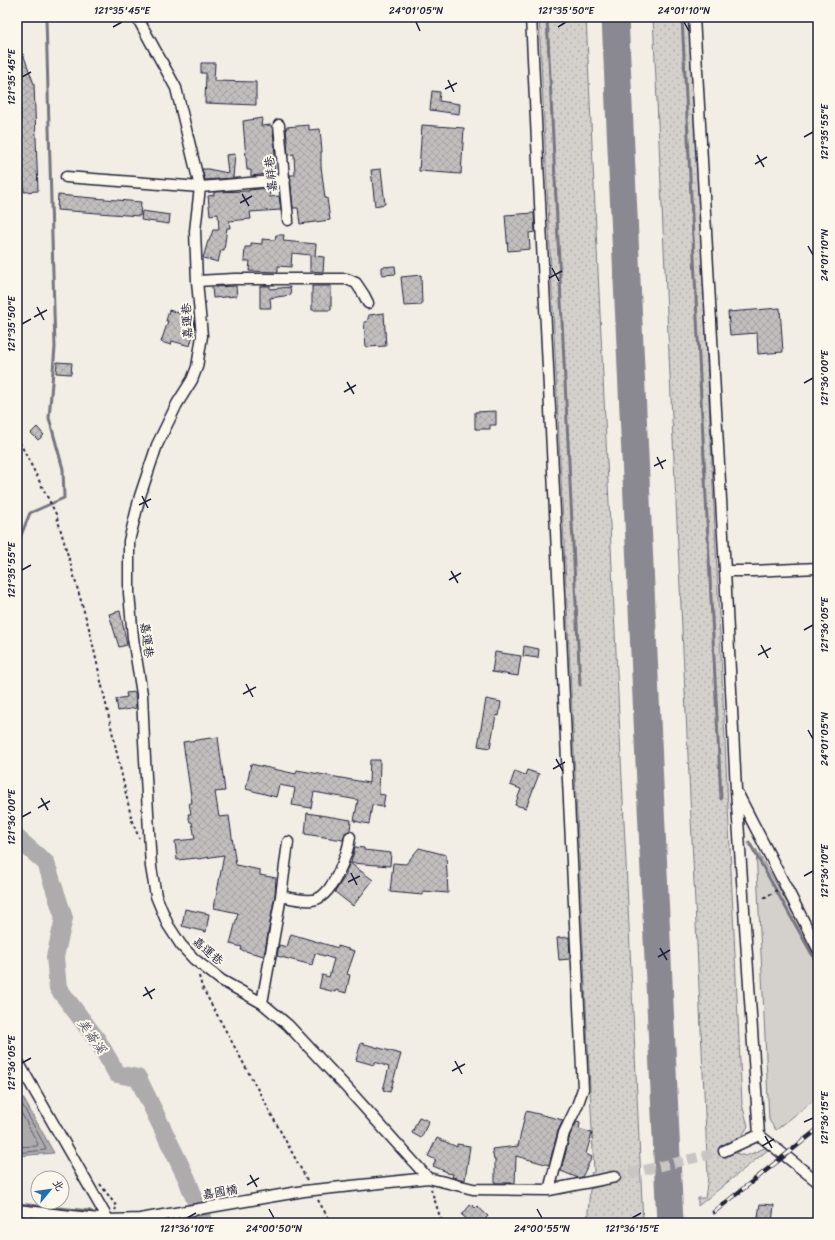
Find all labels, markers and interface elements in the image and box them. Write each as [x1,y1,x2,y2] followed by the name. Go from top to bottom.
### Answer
[94,2,151,20] text: 121°35'45"E
[389,2,443,20] text: 24°01'05"N
[538,2,595,20] text: 121°35'50"E
[658,2,710,20] text: 24°01'10"N
[3,48,21,105] text: 121°35'45"E
[816,103,834,160] text: 121°35'55"E
[258,155,284,193] street label: 嘉祥巷
[816,229,834,281] text: 24°01'10"N
[3,295,21,352] text: 121°35'50"E
[175,302,199,340] street label: 嘉運巷
[816,349,834,406] text: 121°36'00"E
[3,541,21,598] text: 121°35'55"E
[816,596,834,653] text: 121°36'05"E
[134,621,160,659] street label: 嘉運巷
[816,712,834,766] text: 24°01'05"N
[3,788,21,845] text: 121°36'00"E
[816,843,834,898] text: 121°36'10"E
[187,931,229,971] street label: 嘉運巷
[71,1013,113,1059] water label: 美崙溪
[3,1034,21,1091] text: 121°36'05"E
[816,1090,834,1145] text: 121°36'15"E
[30,1170,70,1210] north arrow
[47,1176,69,1195] text: 北
[200,1178,240,1206] street label: 嘉國橋
[160,1220,215,1238] text: 121°36'10"E
[246,1220,302,1238] text: 24°00'50"N
[514,1220,570,1238] text: 24°00'55"N
[605,1220,660,1238] text: 121°36'15"E

